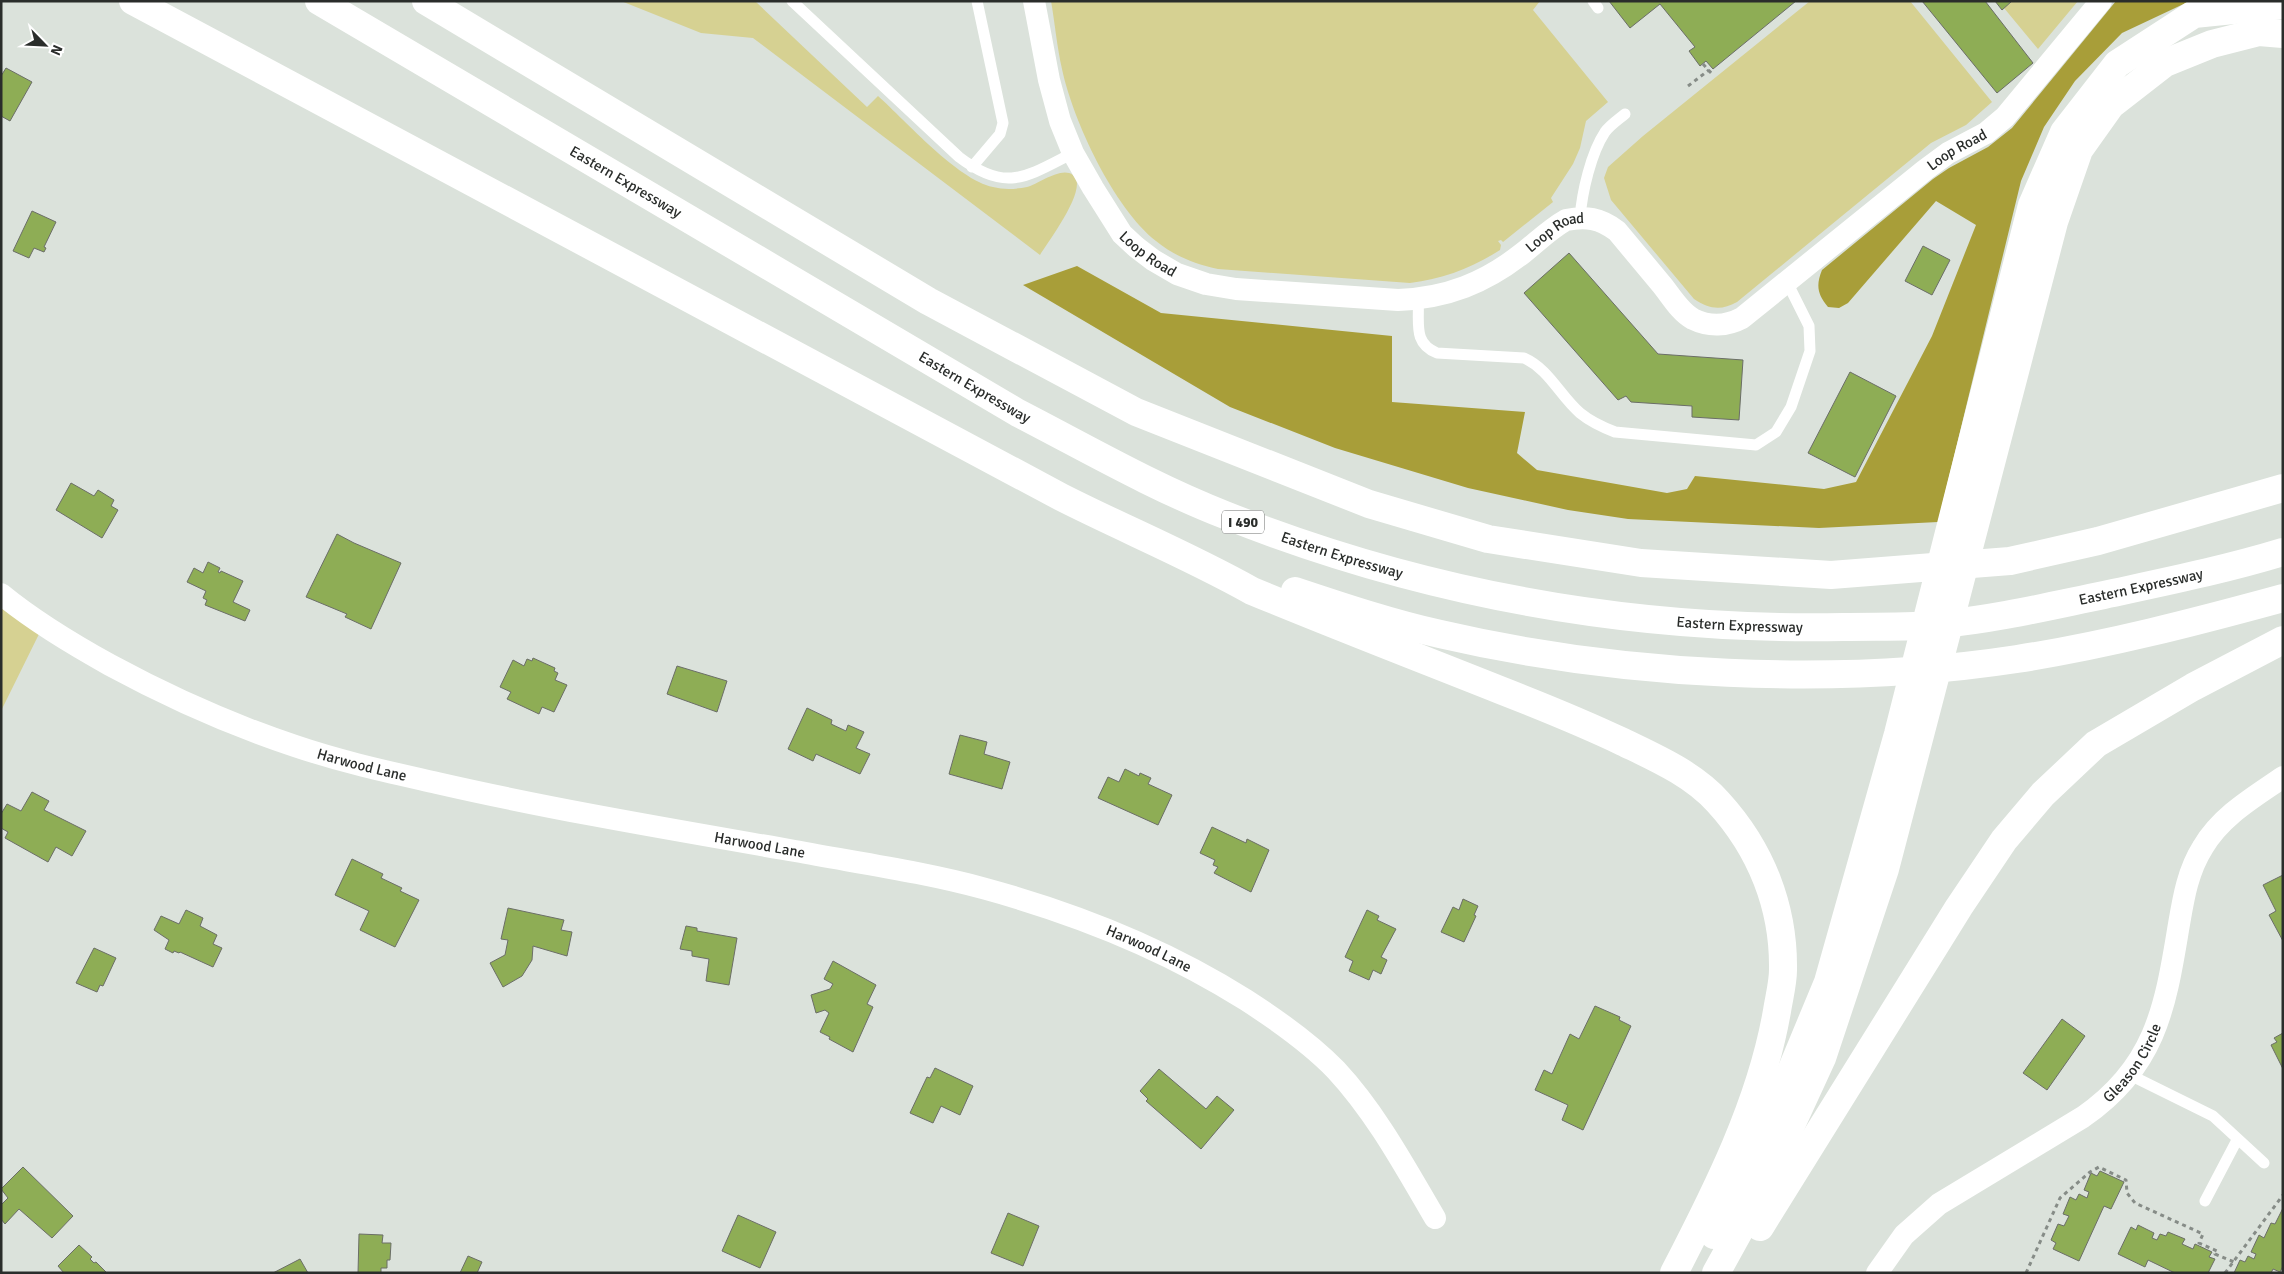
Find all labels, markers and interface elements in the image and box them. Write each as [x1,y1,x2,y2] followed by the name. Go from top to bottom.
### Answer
[20,20,70,70] north arrow
[47,42,66,58] text: N
[1923,125,1990,174] street label: Loop Road
[567,142,685,222] street label: Eastern Expressway
[1522,209,1584,256] street label: Loop Road
[1116,227,1180,281] street label: Loop Road
[915,348,1034,427] street label: Eastern Expressway
[1222,511,1264,534] road number: I 490
[1279,528,1405,582] street label: Eastern Expressway
[2077,565,2205,609] street label: Eastern Expressway
[1676,613,1803,636] street label: Eastern Expressway
[315,745,408,785] street label: Harwood Lane
[713,828,807,862] street label: Harwood Lane
[1103,921,1195,976] street label: Harwood Lane
[2099,1021,2165,1106] street label: Gleason Circle

